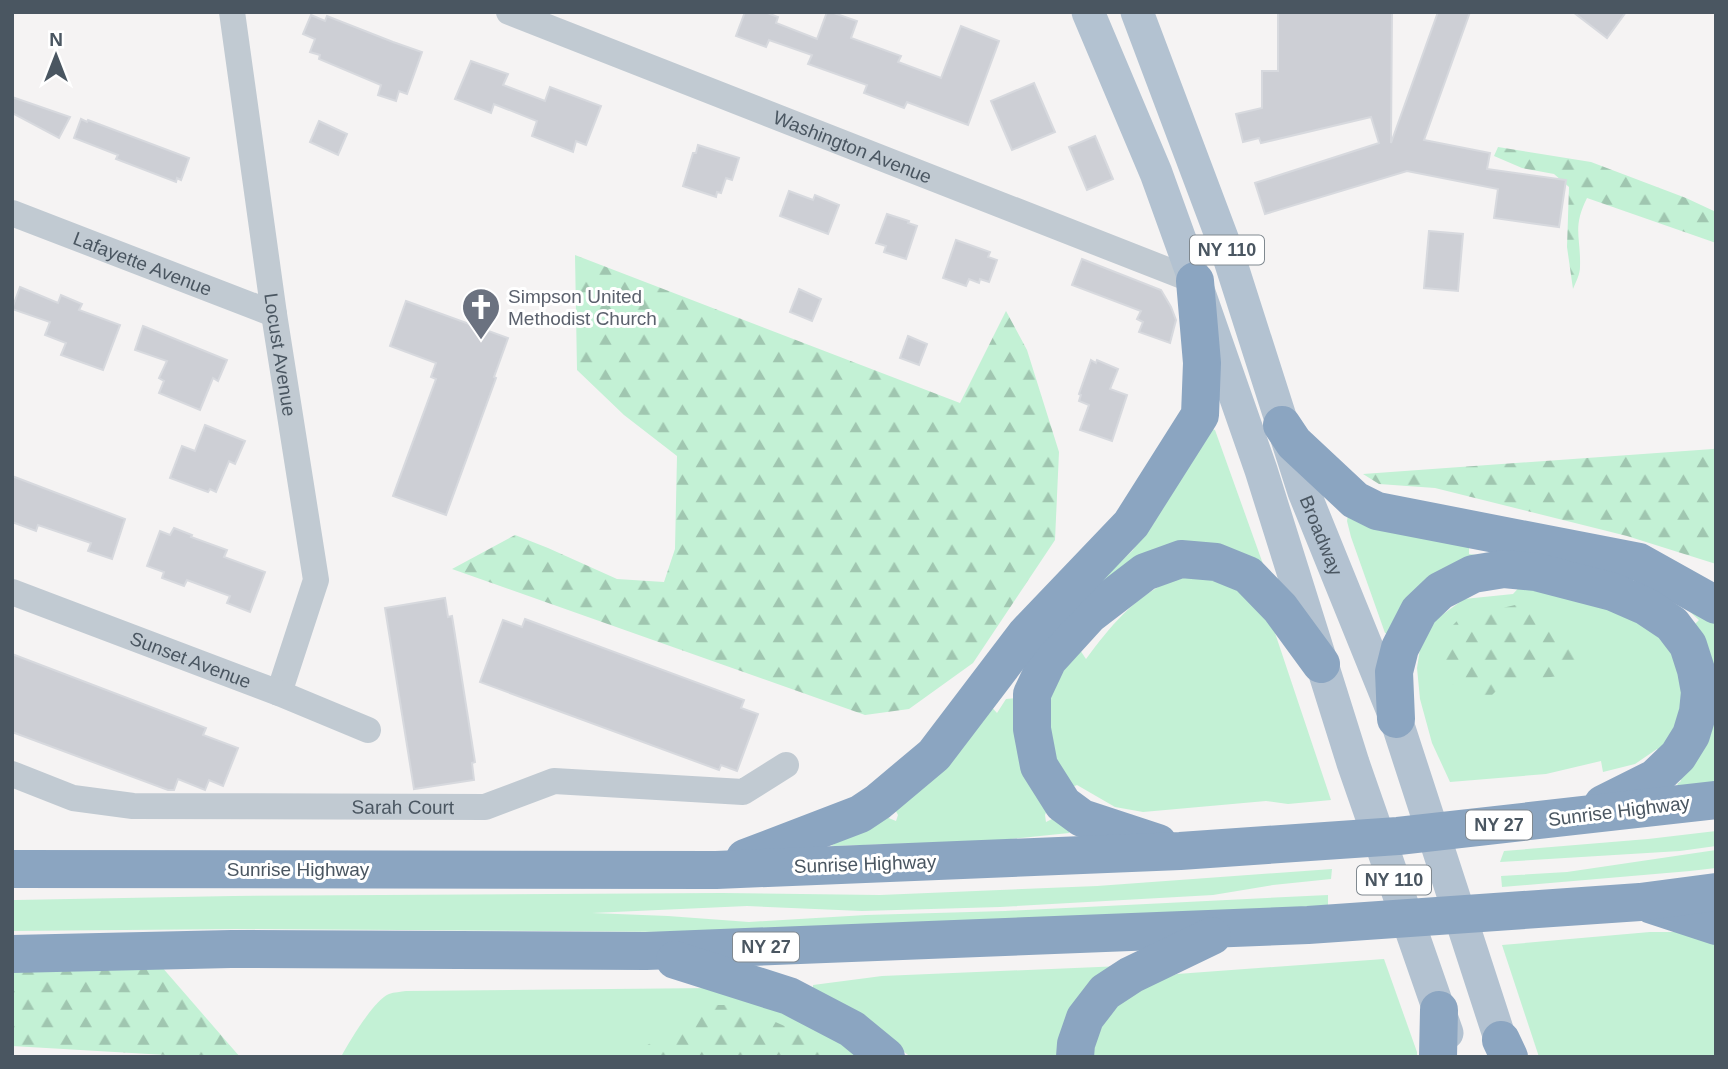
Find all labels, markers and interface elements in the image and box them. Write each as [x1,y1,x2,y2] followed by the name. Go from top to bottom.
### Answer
[21,21,91,91] north arrow
[49,29,63,50] text: N
[770,106,935,187] street label: Washington Avenue
[70,227,215,300] street label: Lafayette Avenue
[1190,236,1264,264] road number: NY 110
[460,286,502,341] church icon: Simpson United Methodist Church
[508,286,657,329] place label: Simpson United Methodist Church
[261,292,300,418] street label: Locust Avenue
[1296,492,1347,579] street label: Broadway
[127,627,254,692] street label: Sunset Avenue
[1547,792,1692,830] street label: Sunrise Highway
[352,796,455,817] street label: Sarah Court
[1466,810,1532,840] road number: NY 27
[793,851,937,877] street label: Sunrise Highway
[227,859,370,880] street label: Sunrise Highway
[1357,866,1431,894] road number: NY 110
[733,932,799,962] road number: NY 27

